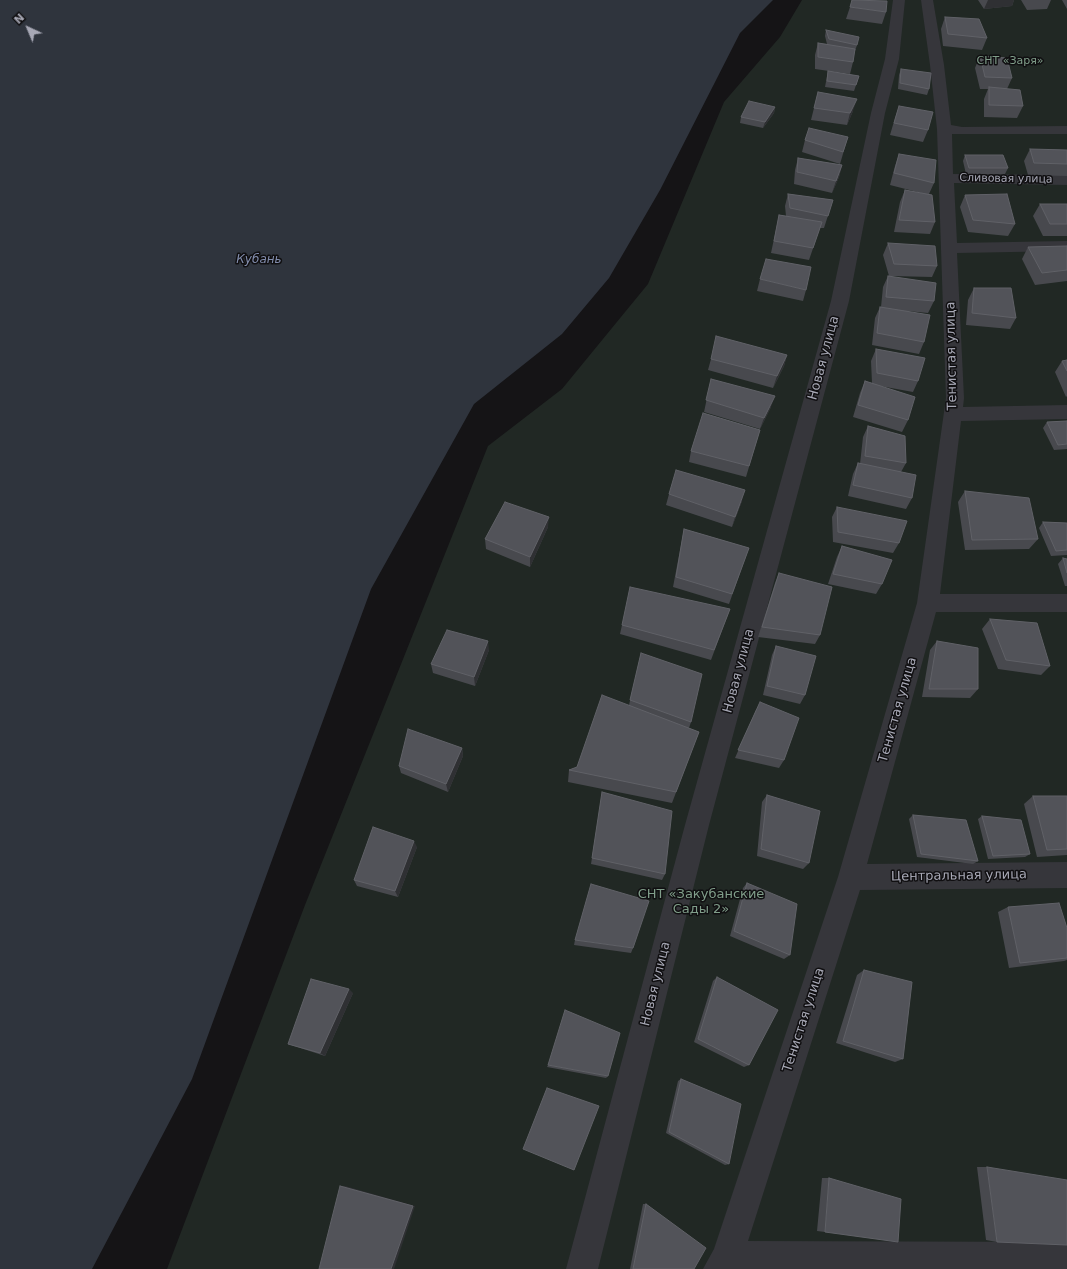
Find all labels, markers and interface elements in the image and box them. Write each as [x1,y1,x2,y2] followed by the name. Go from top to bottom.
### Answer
[8,8,48,48] north arrow
[11,11,27,27] text: N
[976,54,1044,68] park label: СНТ «Заря»
[959,172,1053,186] street label: Сливовая улица
[236,253,282,267] water label: Кубань
[943,301,961,411] street label: Тенистая улица
[805,314,843,402] street label: Новая улица
[720,627,758,715] street label: Новая улица
[876,656,920,764] street label: Тенистая улица
[891,867,1027,885] street label: Центральная улица
[638,887,764,918] park label: СНТ «Закубанские Сады 2»
[638,940,674,1028] street label: Новая улица
[780,966,828,1074] street label: Тенистая улица

